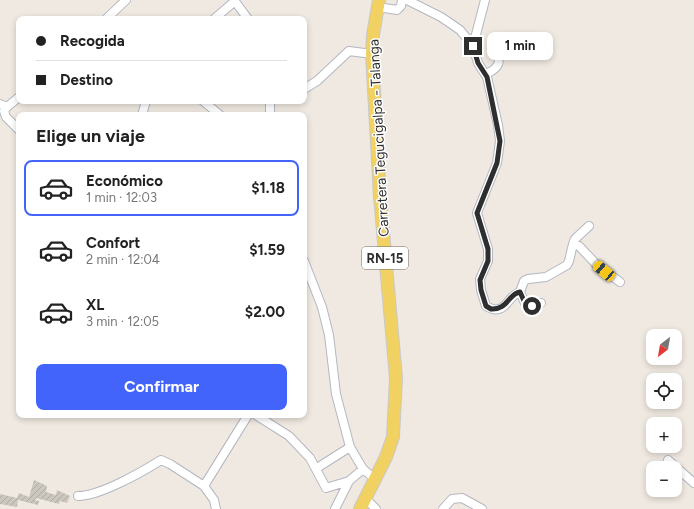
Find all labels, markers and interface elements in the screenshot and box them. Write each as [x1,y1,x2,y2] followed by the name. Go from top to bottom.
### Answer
[60,32,125,50] text: Recogida
[487,32,553,60] callout: 1 min
[464,37,482,55] route end
[505,38,535,53] text: 1 min
[365,39,393,237] street label: Carretera Tegucigalpa - Talanga
[60,71,113,89] text: Destino
[36,125,145,147] text: Elige un viaje
[38,170,74,206] icon: car
[86,172,163,190] text: Económico
[251,179,285,197] text: $1.18
[86,190,157,205] text: 1 min · 12:03
[38,232,74,268] icon: car
[86,234,140,252] text: Confort
[249,241,285,259] text: $1.59
[362,247,408,269] road number: RN-15
[86,252,160,267] text: 2 min · 12:04
[591,259,617,283] car
[38,294,74,330] icon: car
[86,296,104,314] text: XL
[523,297,541,315] route start
[245,303,285,321] text: $2.00
[86,314,159,329] text: 3 min · 12:05
[646,329,682,365] north arrow
[646,329,682,497] map controls
[36,364,287,410] button: Confirmar
[646,373,682,409] button: locate
[646,417,682,453] button: +
[646,461,682,497] button: −

